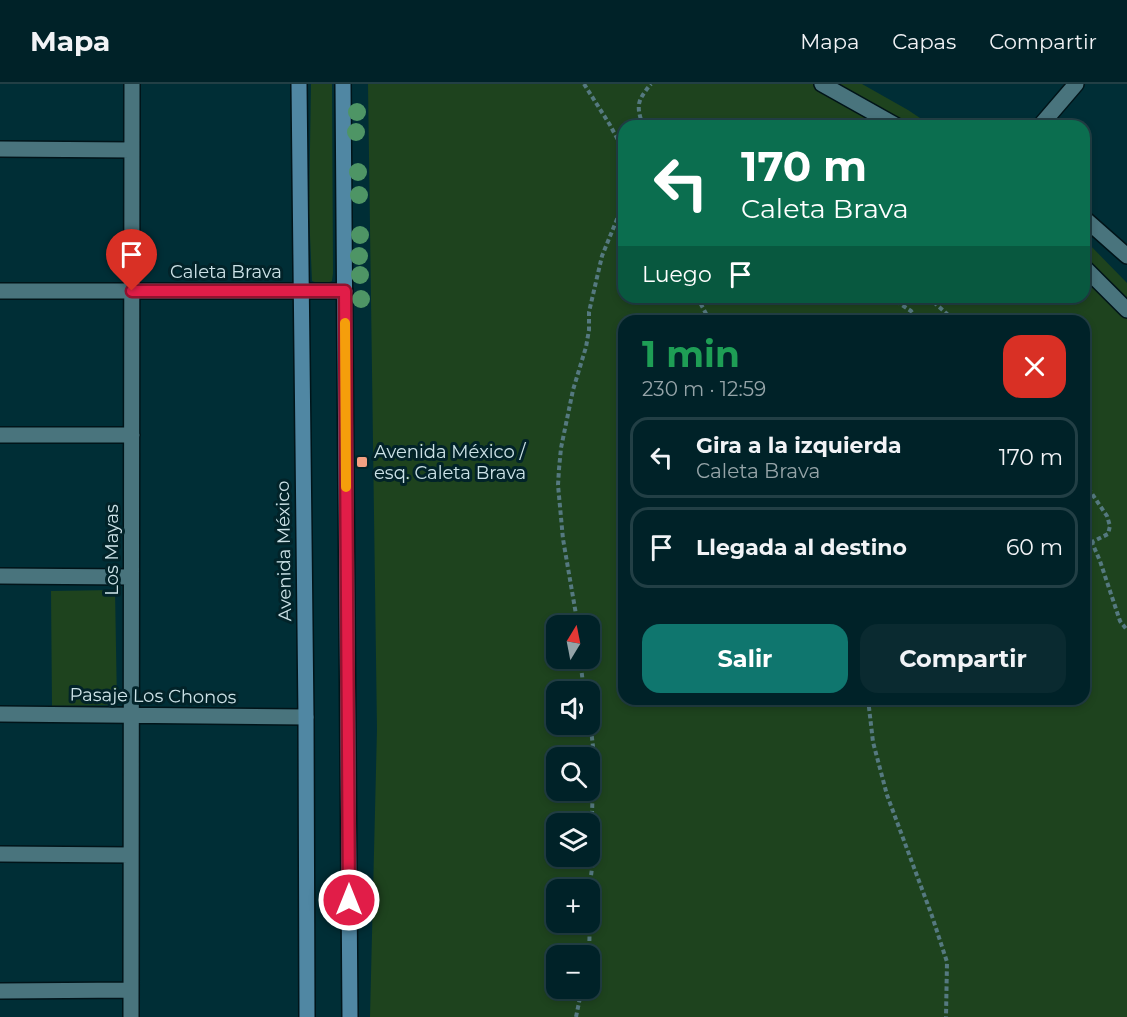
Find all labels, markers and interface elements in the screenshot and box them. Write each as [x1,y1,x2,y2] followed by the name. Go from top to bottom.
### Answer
[30,24,110,58] text: Mapa
[800,29,859,54] text: Mapa
[892,29,956,54] text: Capas
[989,29,1097,54] text: Compartir
[741,140,867,192] text: 170 m
[642,144,720,222] icon: left
[741,192,909,225] text: Caleta Brava
[106,229,157,291] pin
[115,238,148,271] icon: arrive
[724,258,757,291] icon: arrive
[170,261,282,283] street label: Caleta Brava
[642,261,712,288] text: Luego
[642,332,740,376] text: 1 min
[1003,335,1066,398] button: close
[642,377,766,401] text: 230 m · 12:59
[696,432,902,459] text: Gira a la izquierda
[374,441,527,484] place label: Avenida México / esq. Caleta Brava
[645,441,678,474] icon: left
[999,444,1063,471] text: 170 m
[355,455,369,469] marker: Avenida México / esq. Caleta Brava
[696,459,820,483] text: Caleta Brava
[272,480,296,622] street label: Avenida México
[101,504,123,596] street label: Los Mayas
[645,531,678,564] icon: arrive
[696,534,907,561] text: Llegada al destino
[1006,534,1063,561] text: 60 m
[546,615,600,669] north arrow
[546,615,600,999] map controls
[642,624,848,693] button: Salir
[860,624,1066,693] button: Compartir
[546,681,600,735] button: sound
[69,684,237,708] street label: Pasaje Los Chonos
[546,747,600,801] button: search
[546,813,600,867] button: layers
[317,868,381,932] position arrow
[546,879,600,933] button: +
[546,945,600,999] button: −

